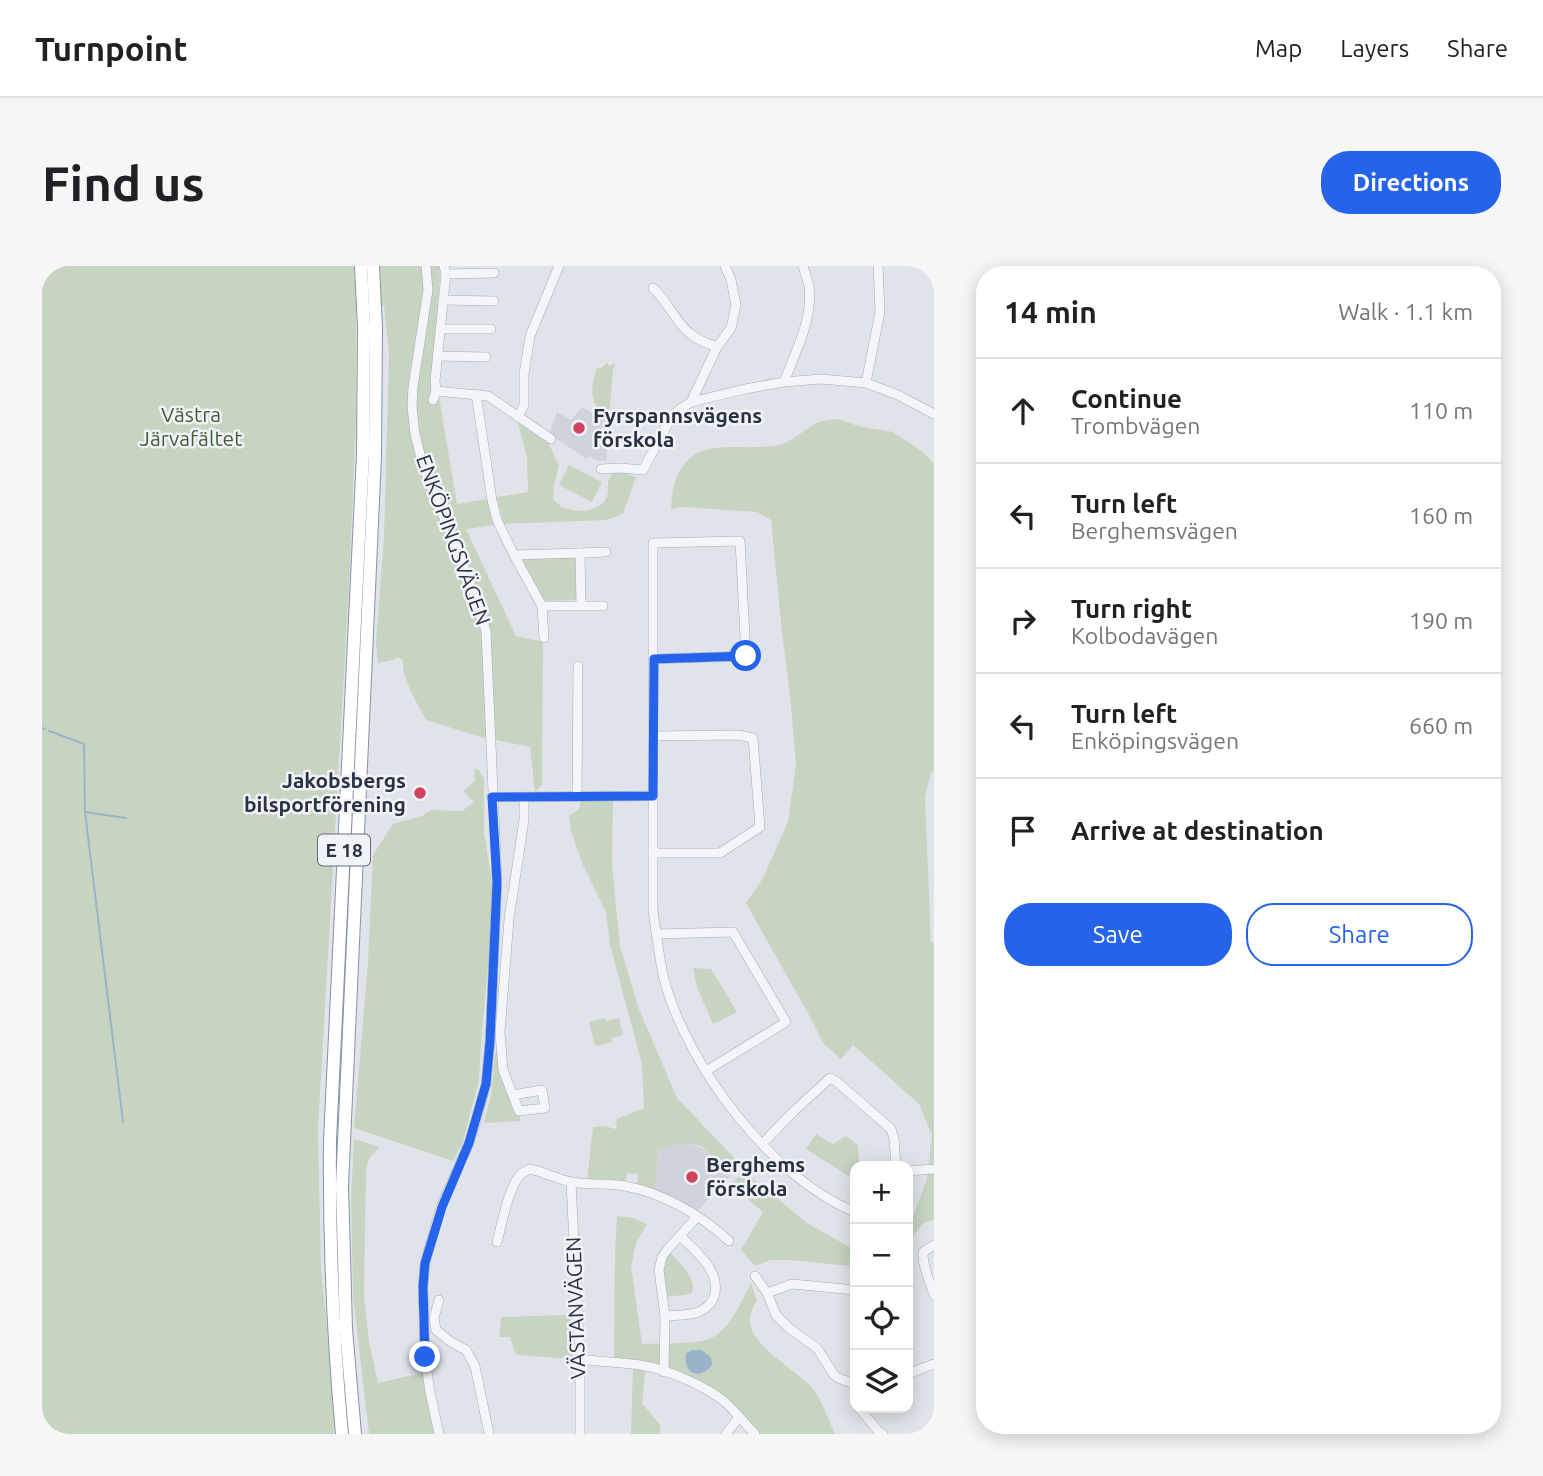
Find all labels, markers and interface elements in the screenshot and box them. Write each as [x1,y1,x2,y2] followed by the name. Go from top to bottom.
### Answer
[35,30,187,67] text: Turnpoint
[1255,35,1302,62] text: Map
[1340,35,1409,62] text: Layers
[1447,35,1508,62] text: Share
[1321,151,1501,214] button: Directions
[42,155,205,210] text: Find us
[1004,295,1097,329] text: 14 min
[1338,299,1473,324] text: Walk · 1.1 km
[1071,384,1182,413] text: Continue
[1004,392,1042,430] icon: ahead
[1409,398,1473,423] text: 110 m
[140,402,242,450] park label: Västra Järvafältet
[593,403,762,451] place label: Fyrspannsvägens förskola
[1071,413,1201,438] text: Trombvägen
[571,420,587,436] marker: Fyrspannsvägens förskola
[412,451,496,628] street label: ENKÖPINGSVÄGEN
[1071,489,1177,518] text: Turn left
[1004,497,1042,535] icon: left
[1409,503,1473,528] text: 160 m
[1071,518,1238,543] text: Berghemsvägen
[1071,594,1192,623] text: Turn right
[1004,602,1042,640] icon: right
[1409,608,1473,633] text: 190 m
[1071,623,1218,648] text: Kolbodavägen
[730,640,761,671] route start
[1071,699,1177,728] text: Turn left
[1004,707,1042,745] icon: left
[1409,713,1473,738] text: 660 m
[1071,728,1239,753] text: Enköpingsvägen
[244,768,406,816] place label: Jakobsbergs bilsportförening
[412,785,428,801] marker: Jakobsbergs bilsportförening
[1004,812,1042,850] icon: arrive
[1071,816,1324,845] text: Arrive at destination
[318,834,370,866] road number: E 18
[1004,903,1232,966] button: Save
[1246,903,1473,966] button: Share
[706,1152,805,1200] place label: Berghems förskola
[850,1161,913,1413] map controls
[850,1161,913,1224] button: +
[684,1169,700,1185] marker: Berghems förskola
[850,1224,913,1287] button: −
[561,1236,589,1380] street label: VÄSTANVÄGEN
[850,1287,913,1350] button: locate
[409,1341,440,1372] route end
[850,1350,913,1413] button: layers

